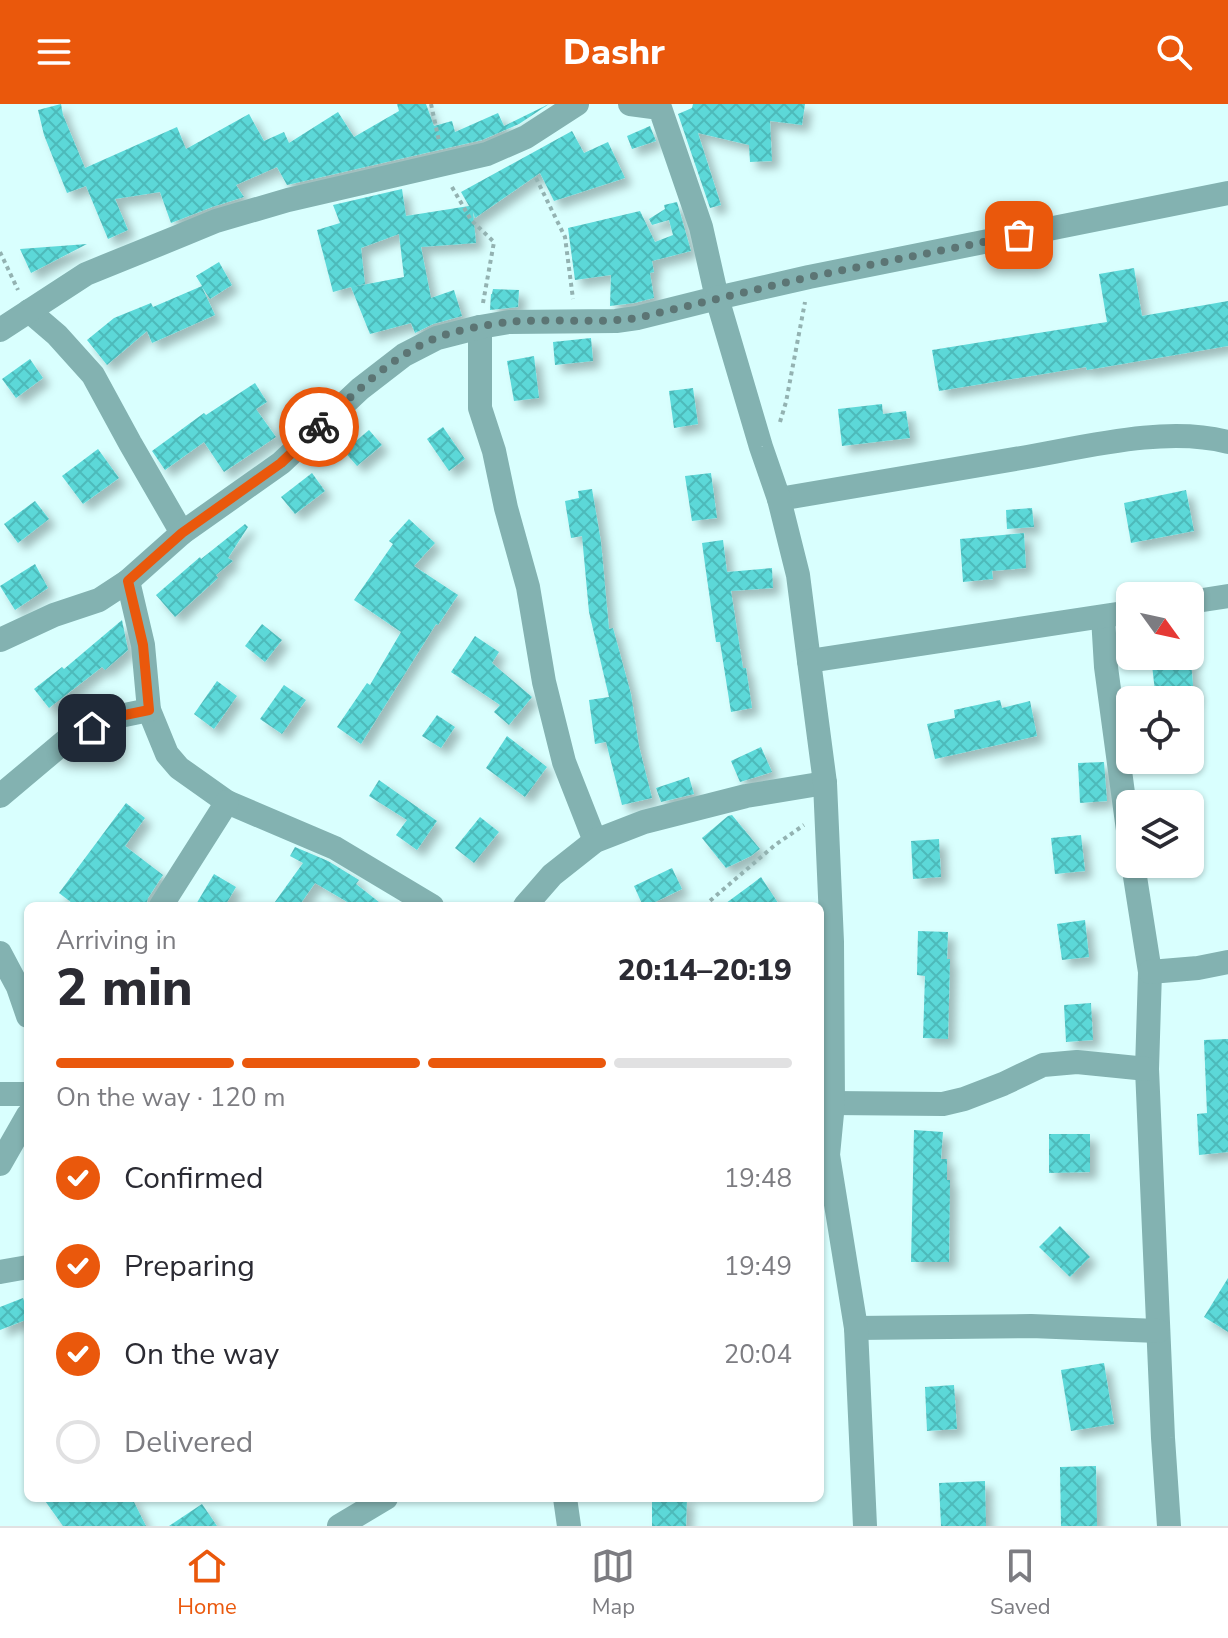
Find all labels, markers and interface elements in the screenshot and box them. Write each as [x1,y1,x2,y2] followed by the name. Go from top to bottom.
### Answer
[563,28,665,77] text: Dashr
[32,30,76,74] icon: menu
[1152,30,1196,74] icon: search
[985,201,1053,269] pin
[997,213,1041,257] icon: bag
[279,387,359,467] courier
[297,405,341,449] icon: bike
[1116,582,1204,670] north arrow
[1116,582,1204,878] map controls
[1116,686,1204,774] button: locate
[58,694,126,762] pin
[70,706,114,750] icon: home
[1116,790,1204,878] button: layers
[56,923,177,958] text: Arriving in
[617,950,792,991] text: 20:14–20:19
[56,952,193,1023] text: 2 min
[56,1080,285,1115] text: On the way · 120 m
[56,1156,100,1200] icon: check
[124,1158,264,1199] text: Confirmed
[724,1161,792,1196] text: 19:48
[56,1244,100,1288] icon: check
[124,1246,255,1287] text: Preparing
[724,1249,792,1284] text: 19:49
[56,1332,100,1376] icon: check
[124,1334,279,1375] text: On the way
[724,1337,792,1372] text: 20:04
[124,1422,253,1463] text: Delivered
[177,1544,237,1622] tab: Home
[591,1544,635,1622] tab: Map
[990,1544,1051,1622] tab: Saved

